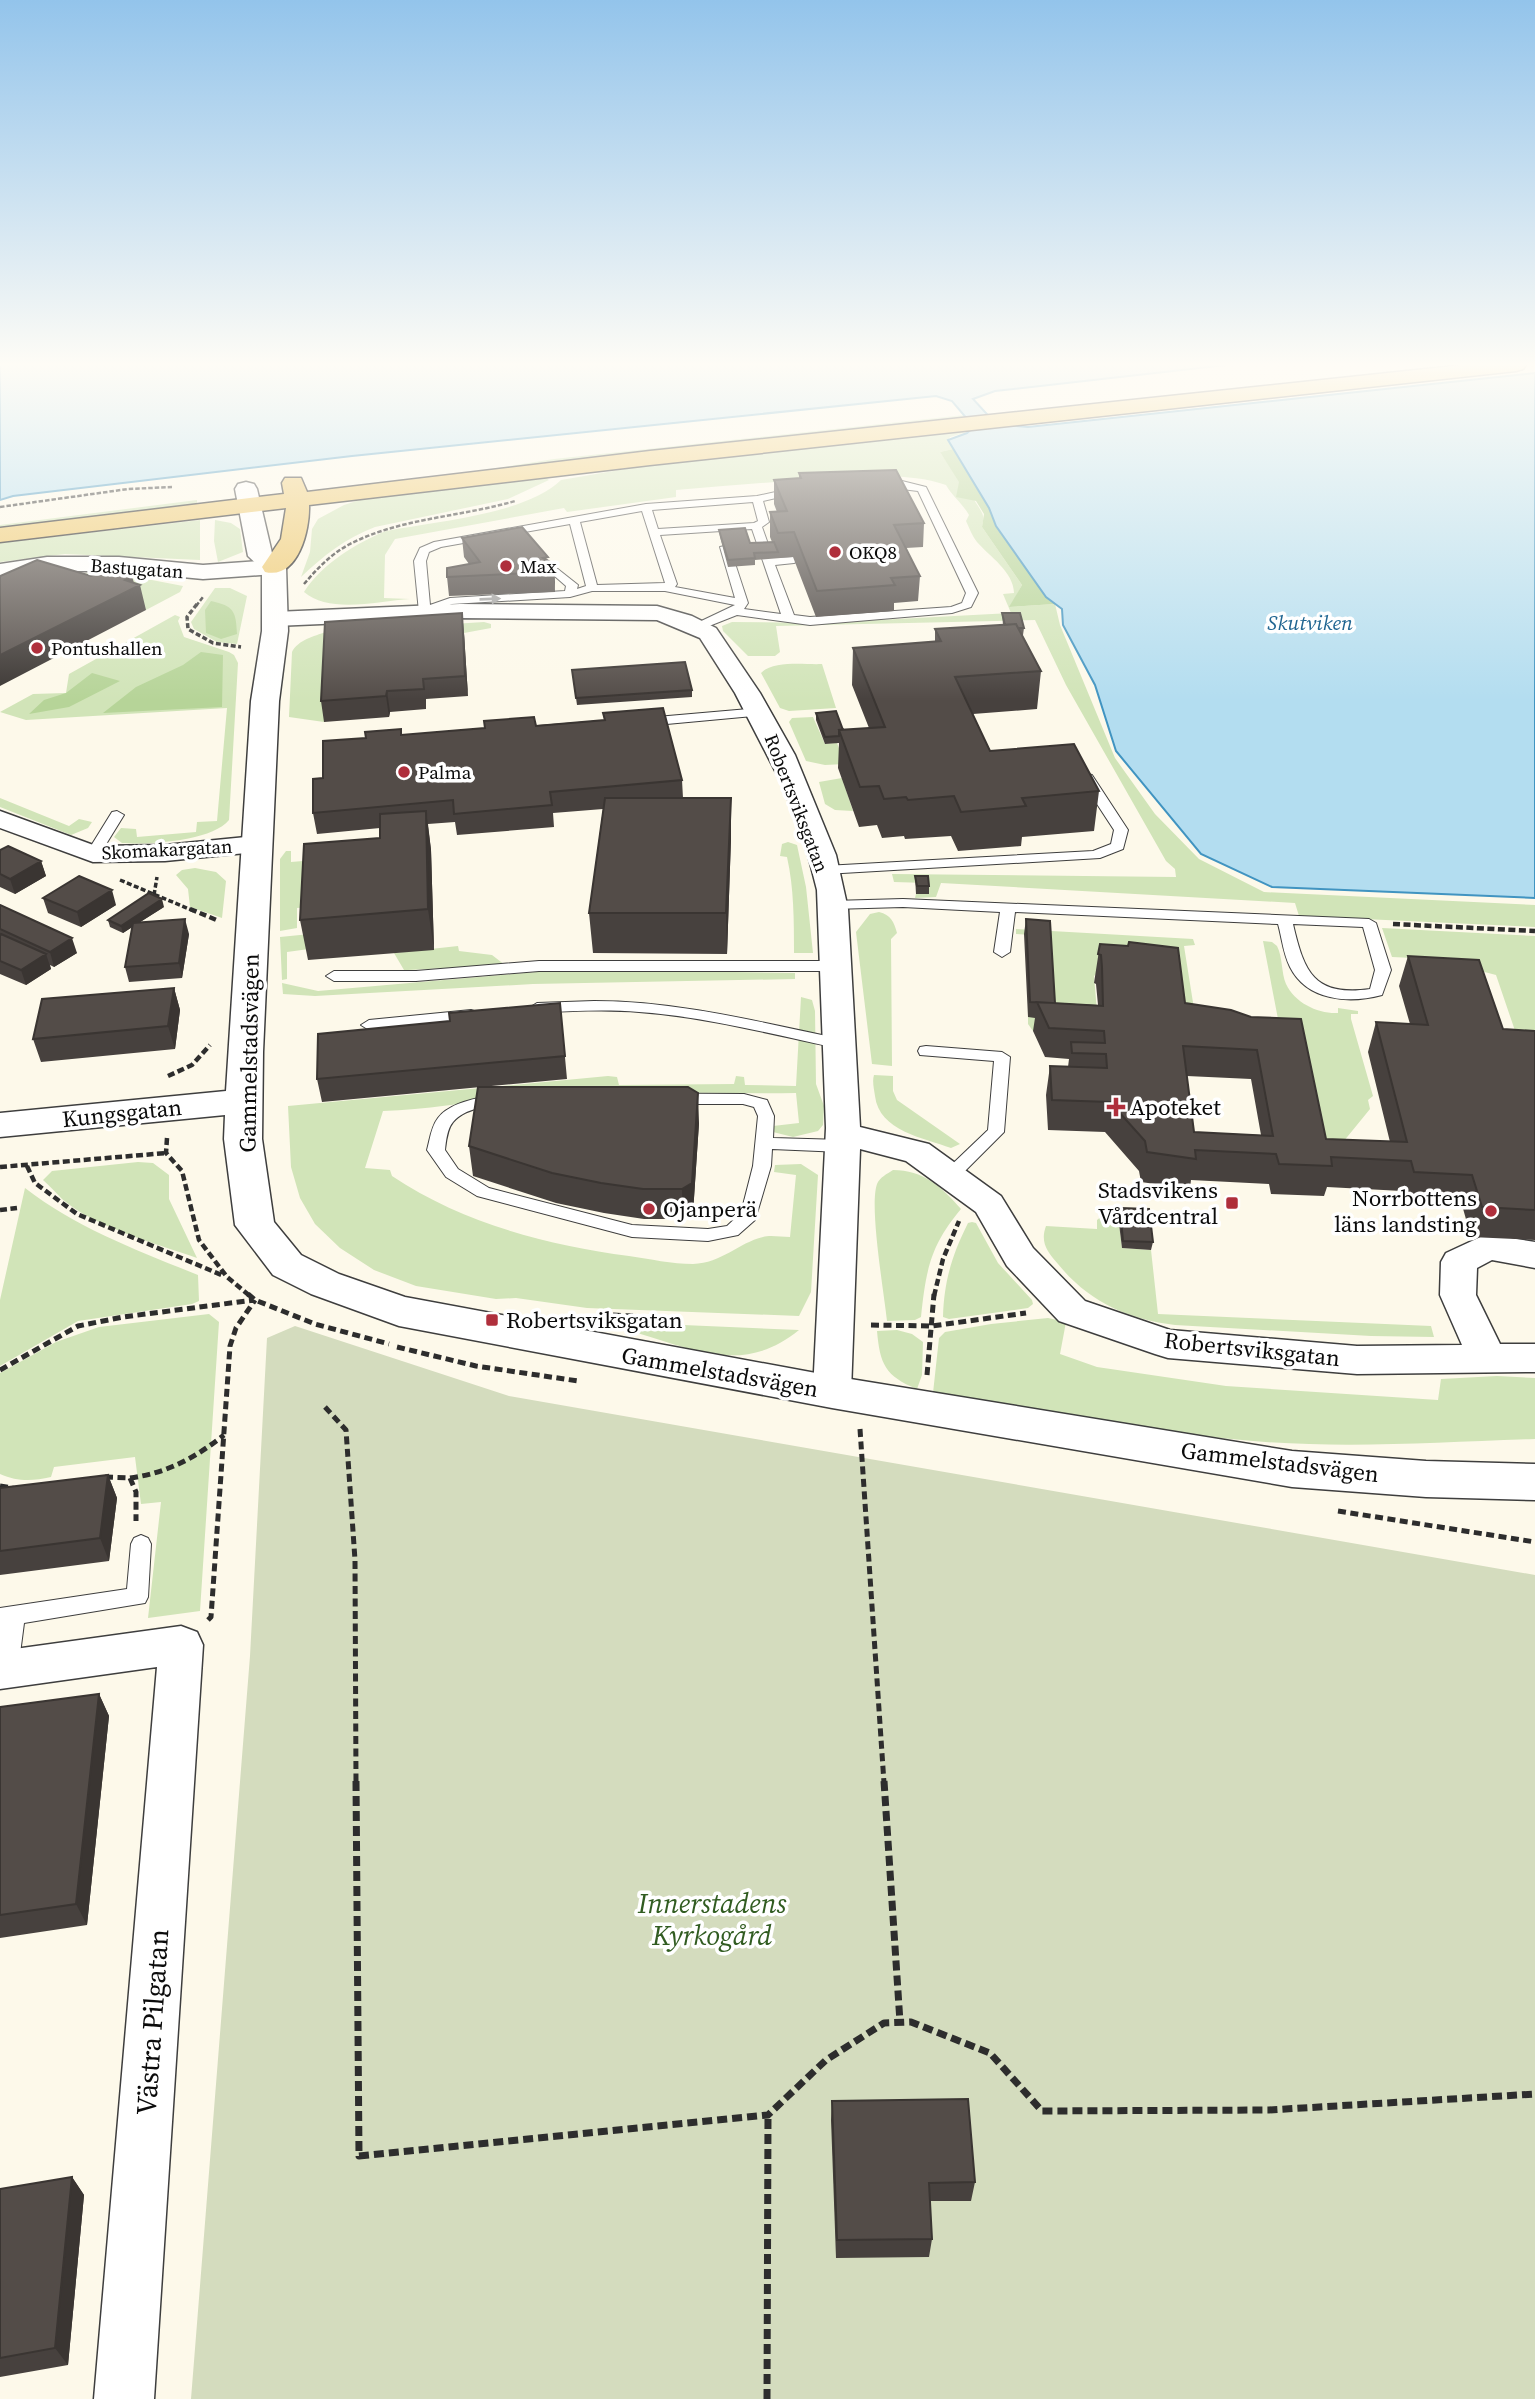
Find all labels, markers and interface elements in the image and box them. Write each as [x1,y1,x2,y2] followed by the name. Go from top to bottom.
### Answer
[849,539,897,565] place label: OKQ8
[827,544,843,560] marker: OKQ8
[90,552,184,584] street label: Bastugatan
[520,553,556,579] place label: Max
[498,558,514,574] marker: Max
[480,594,502,605] one-way arrow
[1267,608,1353,637] water label: Skutviken
[51,635,163,661] place label: Pontushallen
[29,640,45,656] marker: Pontushallen
[759,730,835,876] street label: Robertsviksgatan
[418,759,472,785] place label: Palma
[396,764,412,780] marker: Palma
[101,833,233,865] street label: Skomakargatan
[231,953,267,1153] street label: Gammelstadsvägen
[61,1091,184,1135] street label: Kungsgatan
[1130,1091,1221,1123] place label: Apoteket
[1108,1099,1124,1115] marker: Apoteket
[1098,1174,1218,1232] place label: Stadsvikens Vårdcentral
[1334,1182,1477,1240] place label: Norrbottens läns landsting
[663,1193,757,1225] place label: Ojanperä
[1224,1195,1240,1211] marker: Stadsvikens Vårdcentral
[641,1201,657,1217] marker: Ojanperä
[1483,1203,1499,1219] marker: Norrbottens läns landsting
[506,1304,683,1336] place label: Robertsviksgatan
[484,1312,500,1328] marker: Robertsviksgatan
[1162,1324,1342,1374] street label: Robertsviksgatan
[619,1339,821,1405] street label: Gammelstadsvägen
[1179,1434,1381,1490] street label: Gammelstadsvägen
[637,1884,787,1954] park label: Innerstadens Kyrkogård
[127,1928,177,2116] street label: Västra Pilgatan

